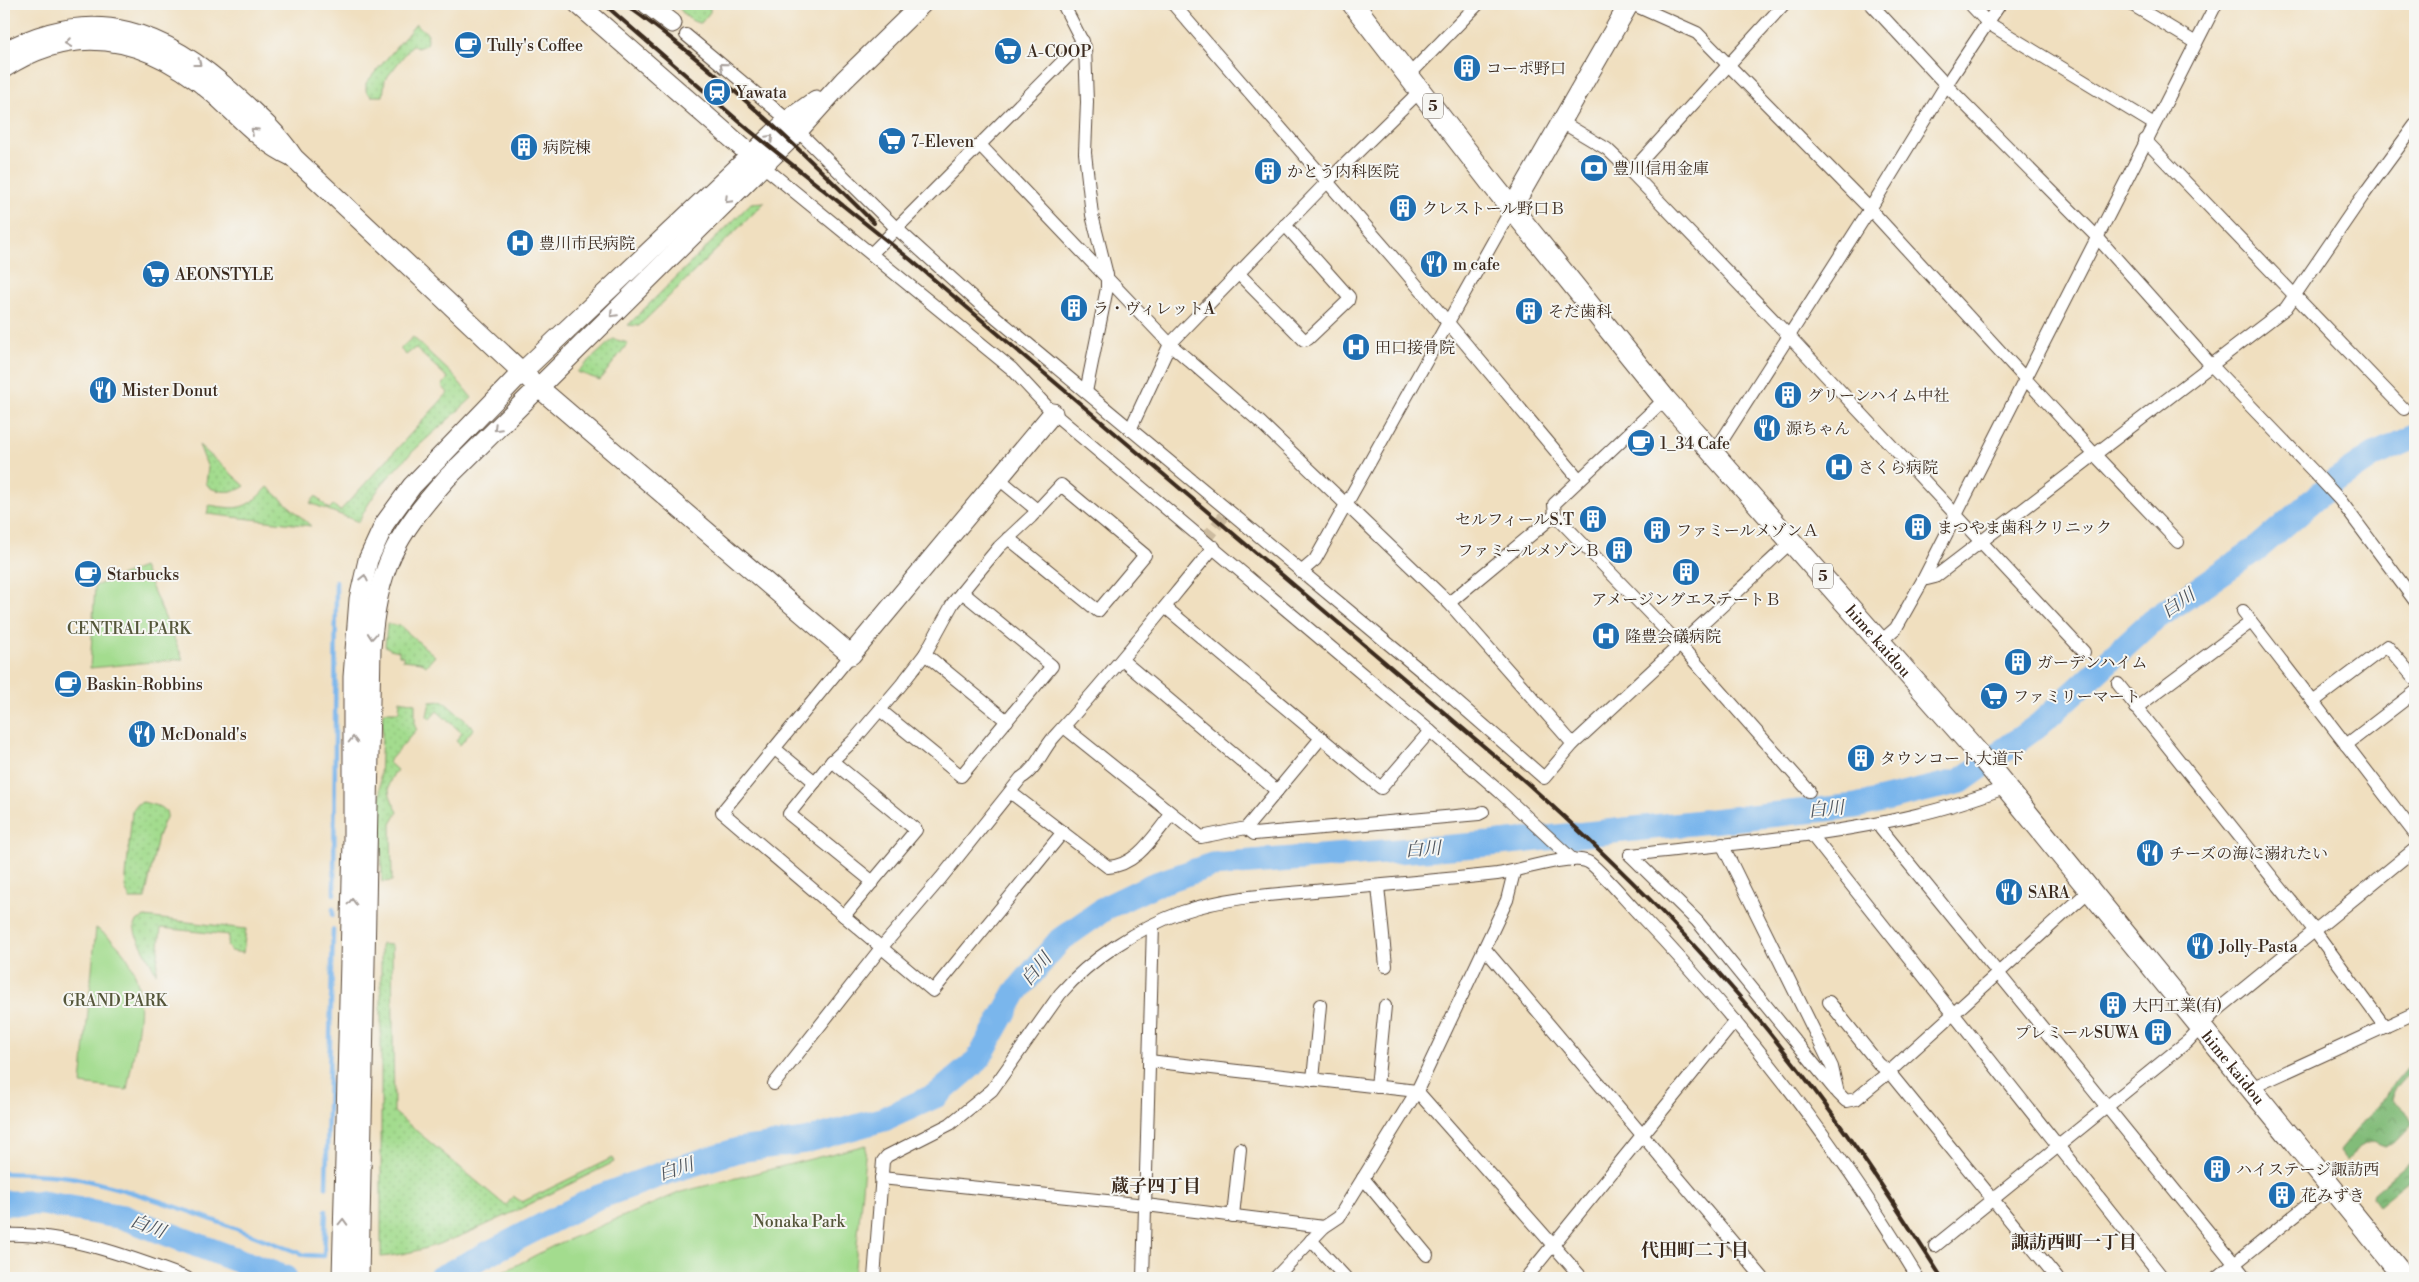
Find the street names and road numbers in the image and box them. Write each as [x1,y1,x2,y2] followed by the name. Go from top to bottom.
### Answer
[1423,94,1443,118] road number: 5
[1813,564,1833,588] road number: 5
[1841,601,1915,682] street label: hime kaidou
[2197,1027,2269,1109] street label: hime kaidou

